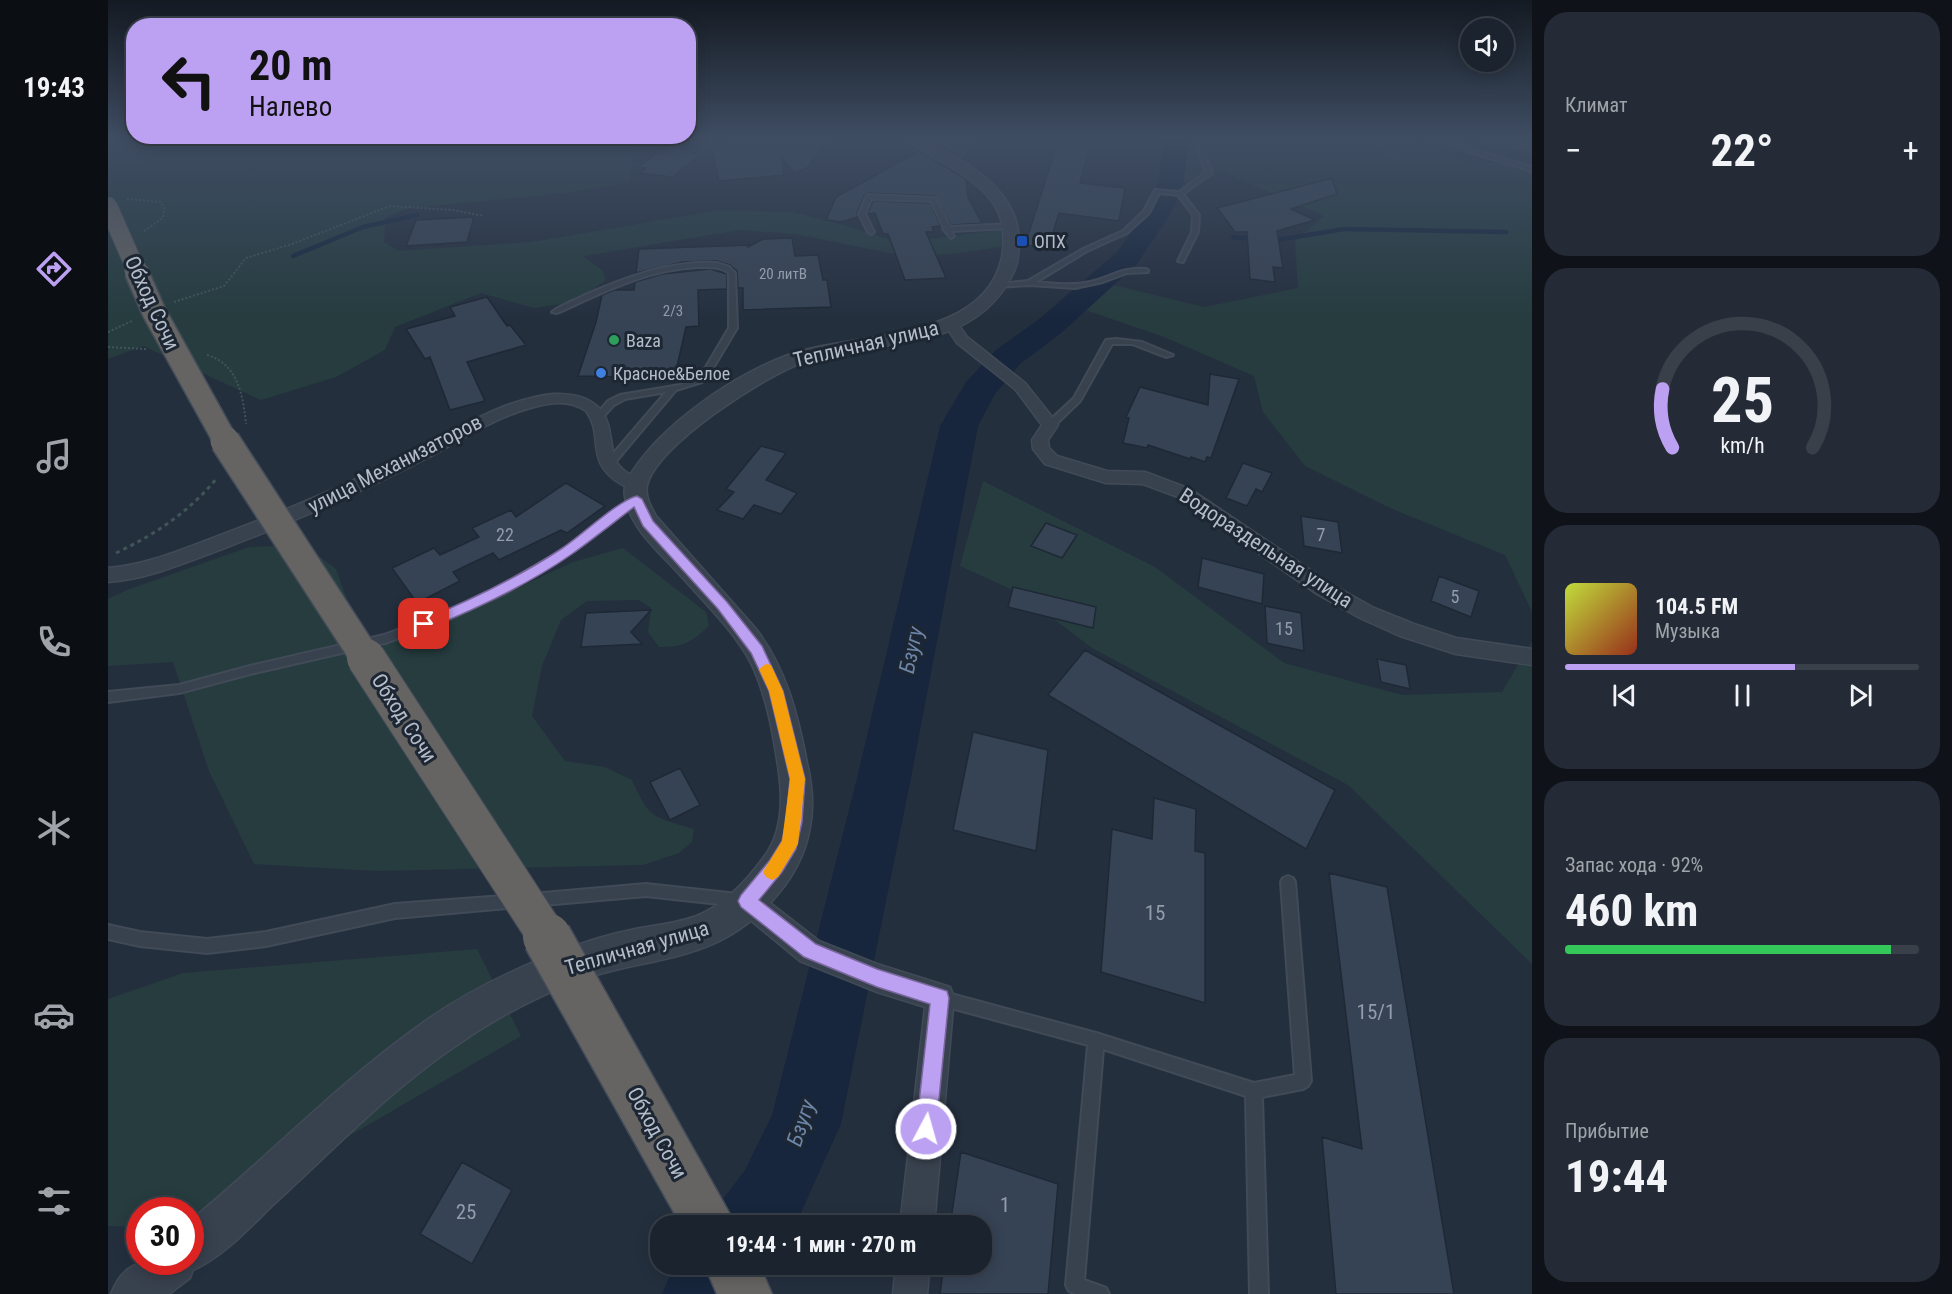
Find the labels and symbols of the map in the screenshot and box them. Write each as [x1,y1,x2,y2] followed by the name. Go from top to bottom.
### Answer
[1034,231,1066,252] place label: ОПХ
[1015,234,1029,248] marker: ОПХ
[120,252,184,354] street label: Обход Сочи
[759,265,807,283] house number: 20 литВ
[663,302,683,320] house number: 2/3
[791,316,941,372] street label: Тепличная улица
[626,330,661,351] place label: Baza
[607,333,621,347] marker: Baza
[613,363,730,384] place label: Красное&Белое
[594,366,608,380] marker: Красное&Белое
[304,410,486,518] street label: улица Механизаторов
[1175,483,1357,613] street label: Водораздельная улица
[496,524,514,545] house number: 22
[1317,524,1326,545] house number: 7
[1451,586,1460,607] house number: 5
[398,598,449,649] pin
[1275,618,1293,639] house number: 15
[894,623,928,676] water label: Бзугу
[366,669,442,767] street label: Обход Сочи
[1145,901,1165,925] house number: 15
[562,916,712,980] street label: Тепличная улица
[1357,1000,1395,1024] house number: 15/1
[622,1083,692,1183] street label: Обход Сочи
[782,1096,821,1149] water label: Бзугу
[894,1097,958,1161] position arrow
[1000,1193,1010,1217] house number: 1
[126,1197,204,1275] speed limit sign: 30
[456,1200,476,1224] house number: 25

